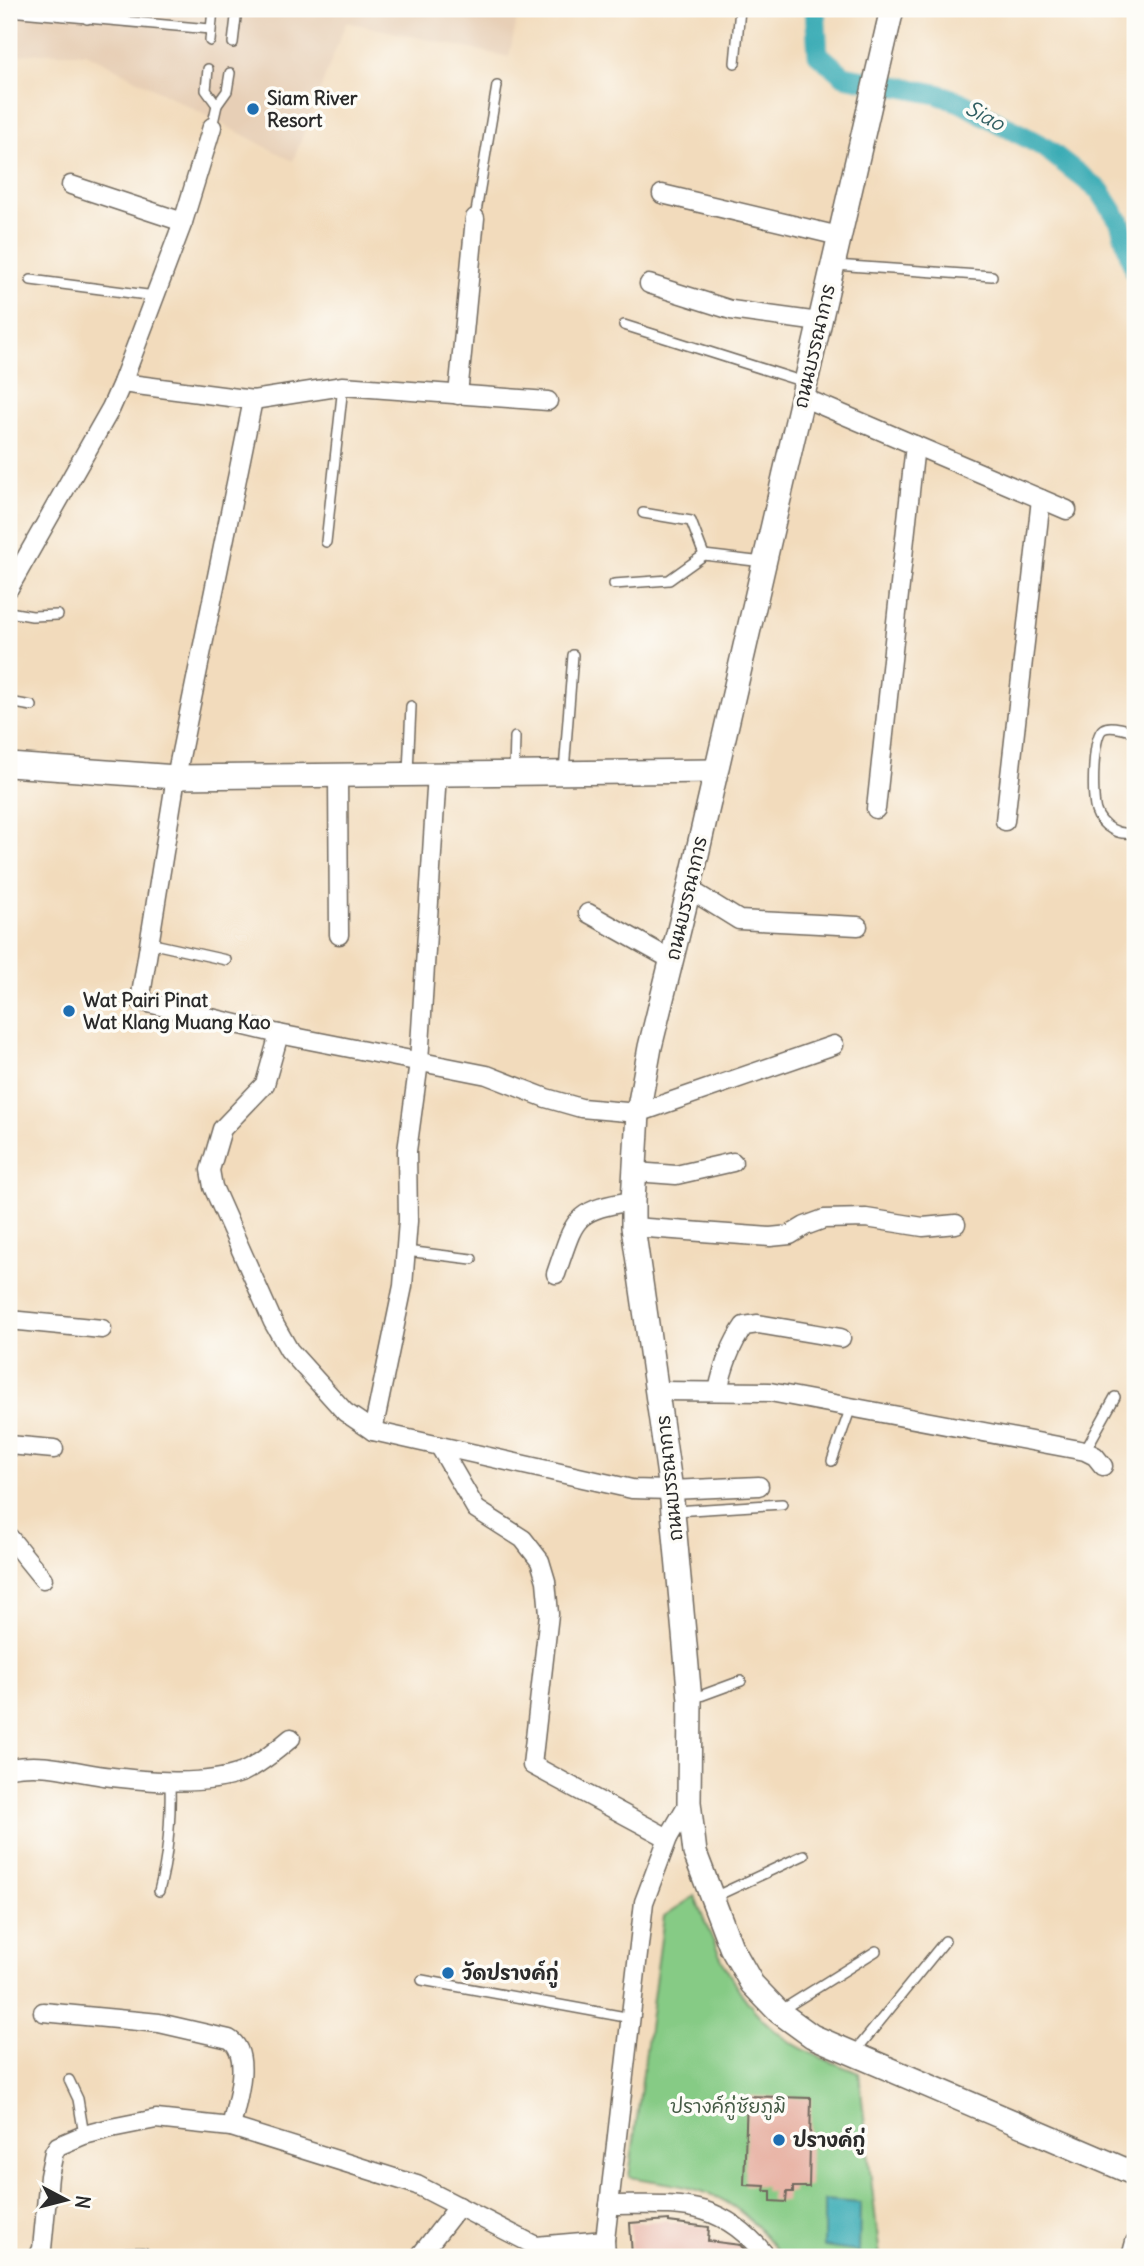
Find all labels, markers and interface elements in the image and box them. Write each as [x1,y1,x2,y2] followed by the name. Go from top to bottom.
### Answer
[267,86,358,132] place label: Siam River Resort
[961,94,1010,137] water label: Siao
[245,101,261,117] marker: Siam River Resort
[788,282,840,410] street label: ถนนบรรณาการ
[660,834,712,962] street label: ถนนบรรณาการ
[83,988,271,1034] place label: Wat Pairi Pinat Wat Klang Muang Kao
[61,1003,77,1019] marker: Wat Pairi Pinat Wat Klang Muang Kao
[650,1414,688,1542] street label: ถนนบรรณาการ
[462,1960,559,1988] place label: วัดปรางค์กู่
[440,1965,456,1981] marker: วัดปรางค์กู่
[670,2094,786,2121] park label: ปรางค์กู่ชัยภูมิ
[793,2127,865,2155] place label: ปรางค์กู่
[771,2132,787,2148] marker: ปรางค์กู่
[32,2164,102,2234] north arrow
[70,2194,96,2210] text: N

